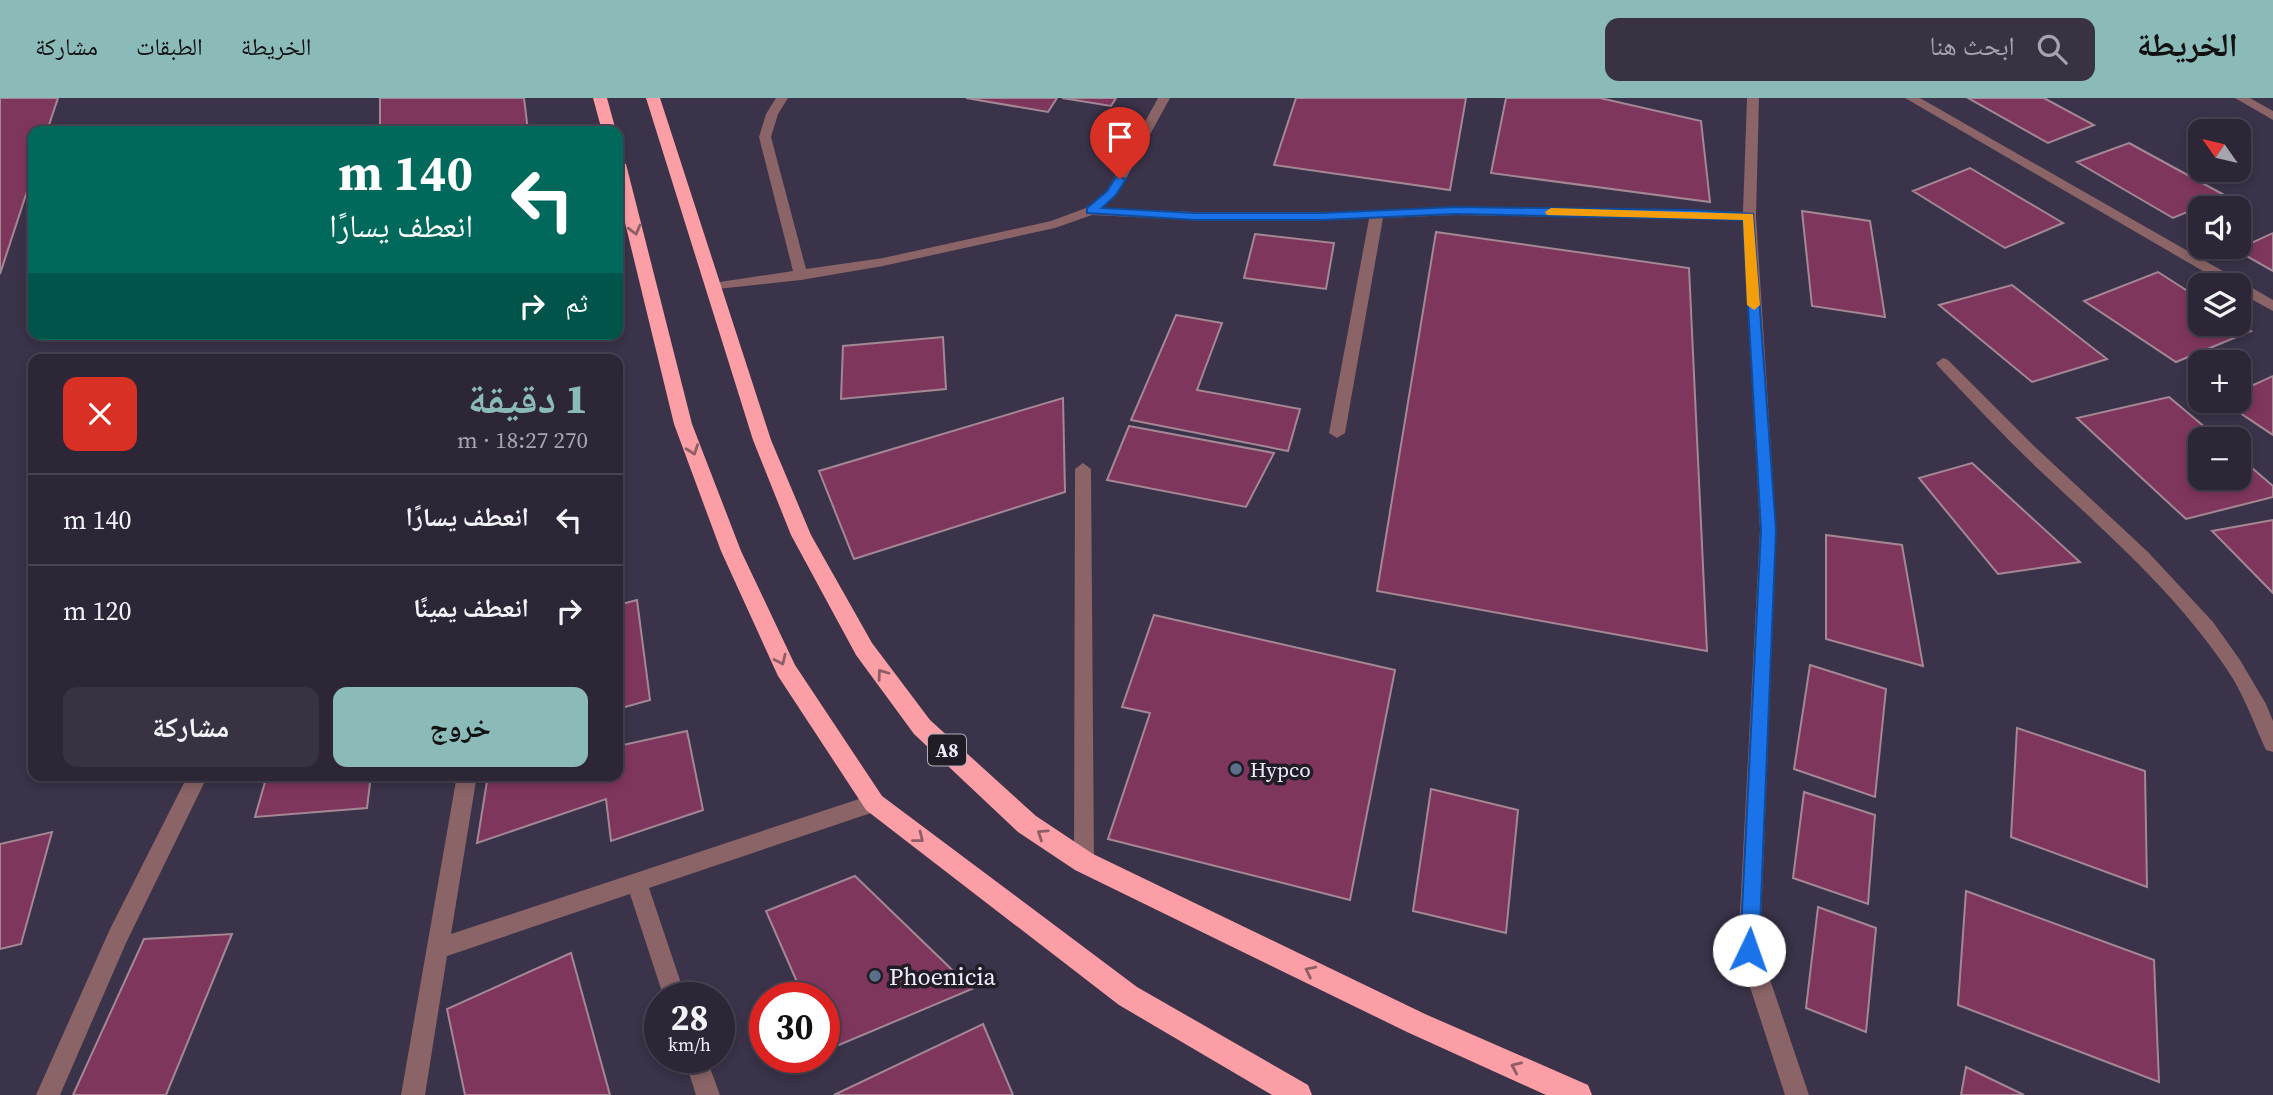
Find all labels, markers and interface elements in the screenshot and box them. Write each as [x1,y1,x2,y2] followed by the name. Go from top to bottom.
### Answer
[1605,18,2095,81] search box
[2137,22,2238,67] text: الخريطة
[1929,28,2015,64] text: ابحث هنا
[35,30,98,63] text: مشاركة
[136,30,203,63] text: الطبقات
[241,30,311,63] text: الخريطة
[2033,30,2071,68] icon: search
[1090,107,1150,179] pin
[1101,118,1139,156] icon: arrive
[2188,119,2250,182] north arrow
[2188,119,2251,490] map controls
[338,139,473,206] text: 140 m
[497,154,588,245] icon: left
[2188,196,2251,259] button: sound
[329,204,473,248] text: انعطف يسارًا
[627,224,642,236] one-way arrow
[2188,273,2251,336] button: layers
[565,285,588,321] text: ثم
[513,287,551,325] icon: right
[2188,350,2251,413] button: +
[468,369,588,427] text: 1 دقيقة
[63,377,137,451] button: close
[457,424,588,456] text: 270 m · 18:27
[2188,427,2251,490] button: −
[685,444,699,456] one-way arrow
[406,499,529,535] text: انعطف يسارًا
[550,501,588,539] icon: left
[63,502,132,538] text: 140 m
[413,590,529,626] text: انعطف يمينًا
[550,592,588,630] icon: right
[63,593,132,629] text: 120 m
[773,653,787,665] one-way arrow
[878,669,891,681] one-way arrow
[63,687,319,767] button: مشاركة
[333,687,588,767] button: خروج
[928,734,966,765] road number: A8
[1250,755,1311,784] place label: Hypco
[1228,761,1244,777] marker: Hypco
[911,829,923,842] one-way arrow
[1037,830,1050,842] one-way arrow
[1712,913,1786,987] position arrow
[889,960,997,993] place label: Phoenicia
[1305,965,1317,979] one-way arrow
[867,968,883,984] marker: Phoenicia
[749,982,840,1073] speed limit sign: 30
[671,994,708,1042] text: 28
[668,1032,711,1057] text: km/h
[1511,1061,1523,1075] one-way arrow

